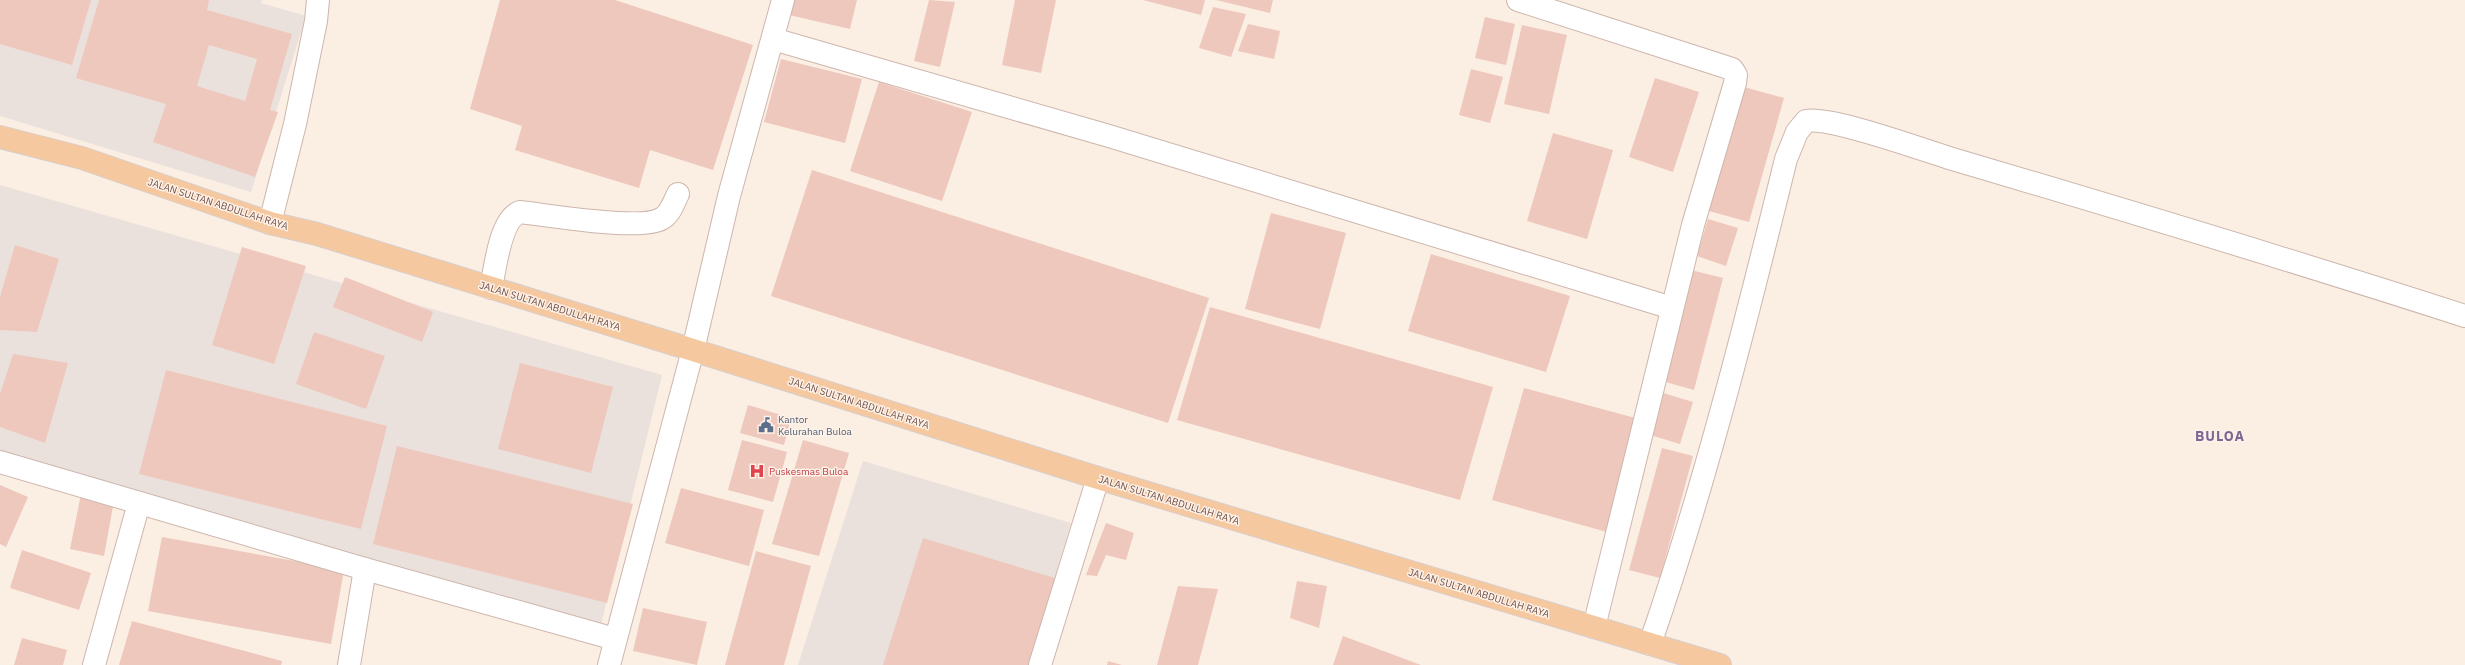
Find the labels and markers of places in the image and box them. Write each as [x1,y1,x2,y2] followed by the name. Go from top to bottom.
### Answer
[778,413,853,438] place label: Kantor Kelurahan Buloa
[757,416,775,434] public building icon: Kantor Kelurahan Buloa
[748,462,766,480] hospital icon: Puskesmas Buloa
[769,465,849,478] place label: Puskesmas Buloa

